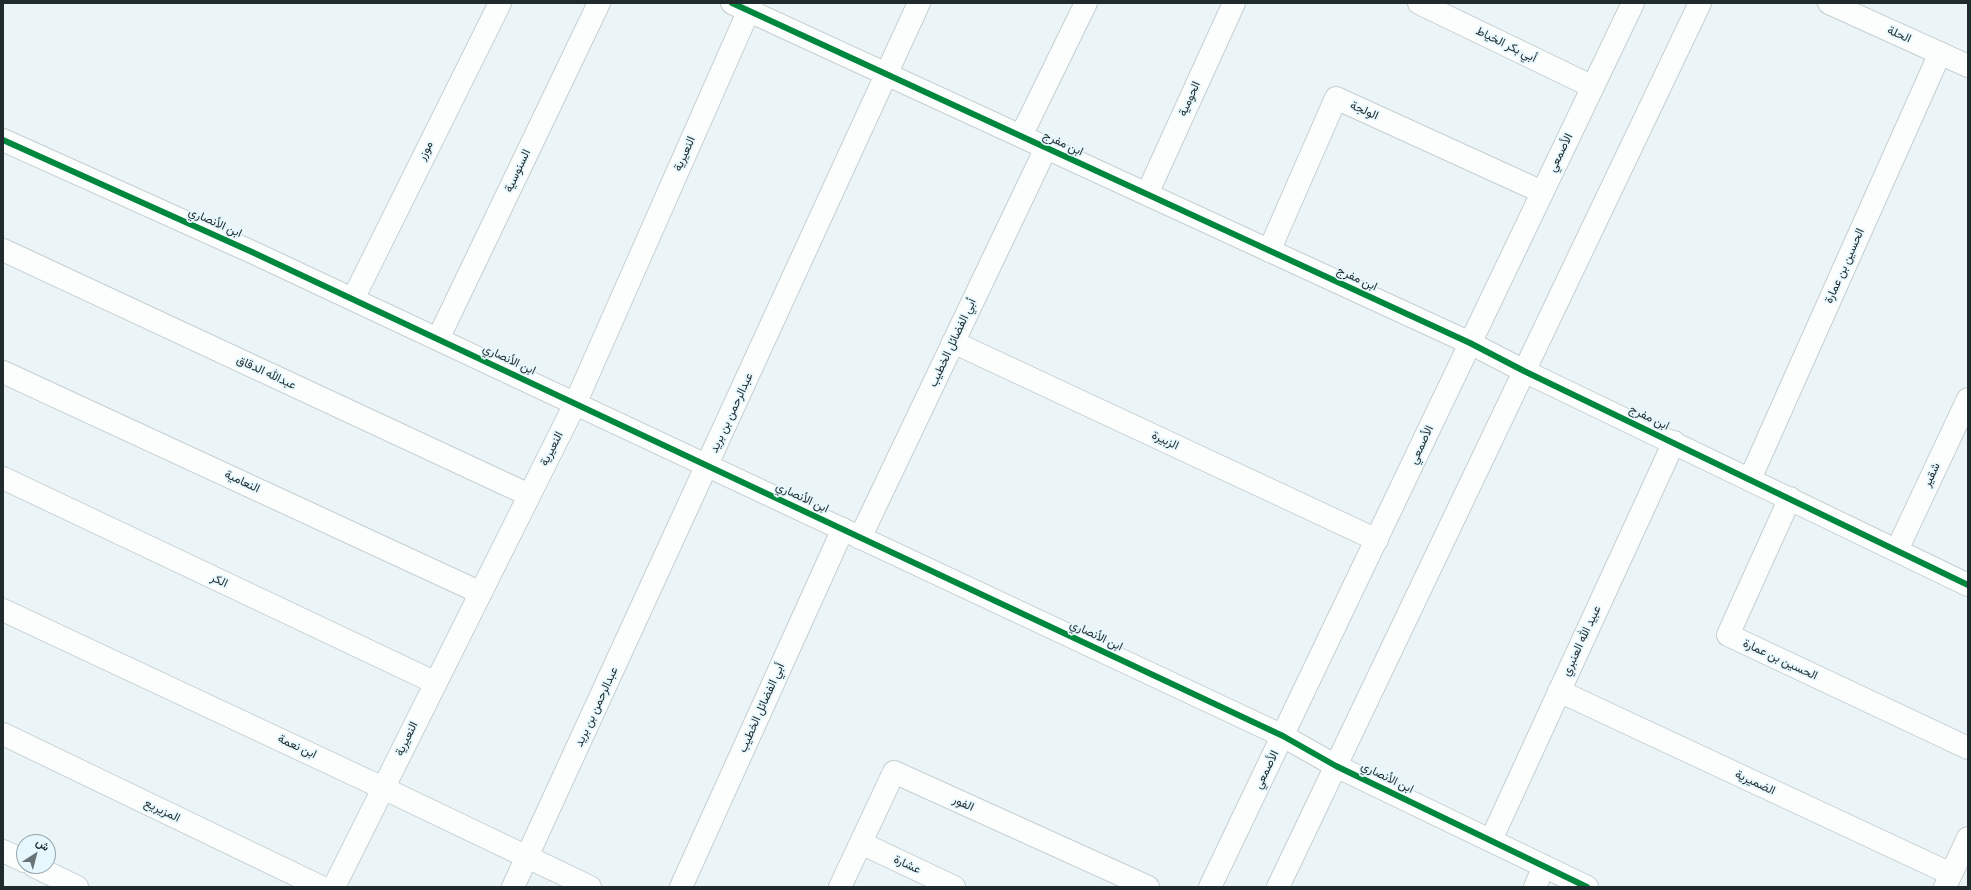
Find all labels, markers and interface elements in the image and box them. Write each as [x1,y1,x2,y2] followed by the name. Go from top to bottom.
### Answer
[1885,23,1913,47] street label: الحلة
[1473,24,1539,66] street label: أبي بكر الخياط
[1176,79,1204,119] street label: الحومية
[1348,98,1380,124] street label: الولجة
[1041,128,1085,160] street label: ابن مفرج
[1546,131,1576,175] street label: الأصمعي
[671,134,699,174] street label: النعيرية
[415,139,437,163] street label: موزر
[502,147,534,195] street label: السنوسية
[186,205,244,241] street label: ابن الأنصاري
[1822,226,1868,306] street label: الحسين بن عمارة
[1335,263,1379,295] street label: ابن مفرج
[926,296,980,390] street label: أبي الفضائل الخطيب
[480,341,538,379] street label: ابن الأنصاري
[234,353,298,393] street label: عبدالله الدقاق
[707,371,757,455] street label: عبدالرحمن بن بريد
[1627,402,1671,434] street label: ابن مفرج
[1407,423,1437,467] street label: الأصمعي
[537,429,567,469] street label: النعيرية
[1149,429,1181,453] street label: الزبيرة
[1920,461,1944,489] street label: شقير
[222,468,262,496] street label: النعامية
[773,479,831,517] street label: ابن الأنصاري
[208,571,230,591] street label: الكر
[1559,603,1605,679] street label: عبيد الله العنبري
[1067,617,1125,655] street label: ابن الأنصاري
[1740,636,1820,684] street label: الحسين بن عمارة
[736,661,788,755] street label: أبي الفضائل الخطيب
[572,665,622,749] street label: عبدالرحمن بن بريد
[393,719,421,759] street label: النعيرية
[275,732,319,762] street label: ابن نعمة
[1252,748,1282,792] street label: الأصمعي
[1358,759,1416,797] street label: ابن الأنصاري
[1733,767,1777,799] street label: الضميرية
[950,793,976,815] street label: الفور
[142,796,182,826] street label: المزيريع
[16,834,56,874] north arrow
[34,836,52,854] text: ش
[891,852,923,878] street label: عشارة

